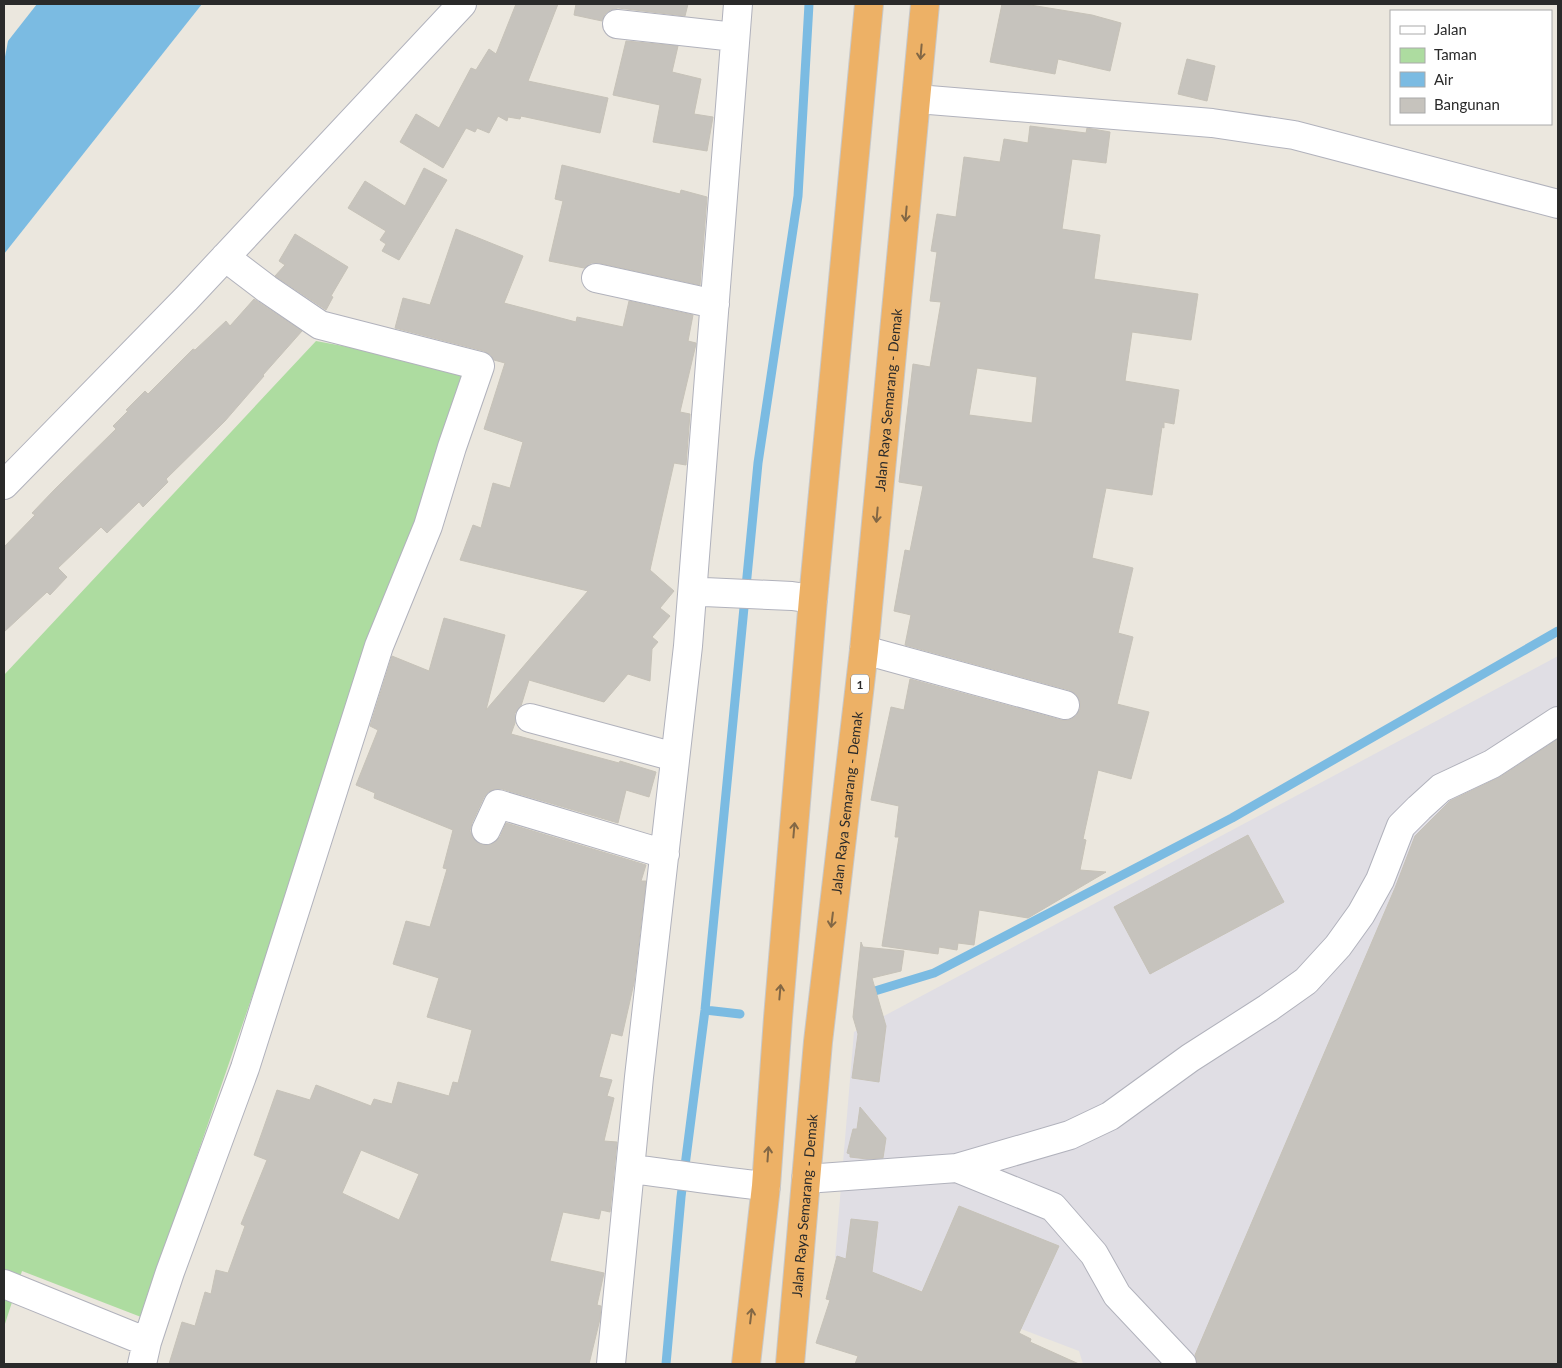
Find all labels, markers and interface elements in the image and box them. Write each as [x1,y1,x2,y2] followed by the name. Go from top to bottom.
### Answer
[1390,10,1552,125] legend
[1434,20,1467,38] text: Jalan
[916,44,926,60] one-way arrow
[1434,45,1477,63] text: Taman
[1434,70,1454,88] text: Air
[1434,95,1500,113] text: Bangunan
[901,206,911,222] one-way arrow
[870,307,905,492] street label: Jalan Raya Semarang - Demak
[872,507,882,523] one-way arrow
[851,674,869,694] road number: 1
[827,710,865,895] street label: Jalan Raya Semarang - Demak
[789,823,798,839] one-way arrow
[827,912,837,928] one-way arrow
[775,984,785,1000] one-way arrow
[787,1112,820,1298] street label: Jalan Raya Semarang - Demak
[764,1147,773,1163] one-way arrow
[746,1308,756,1324] one-way arrow

